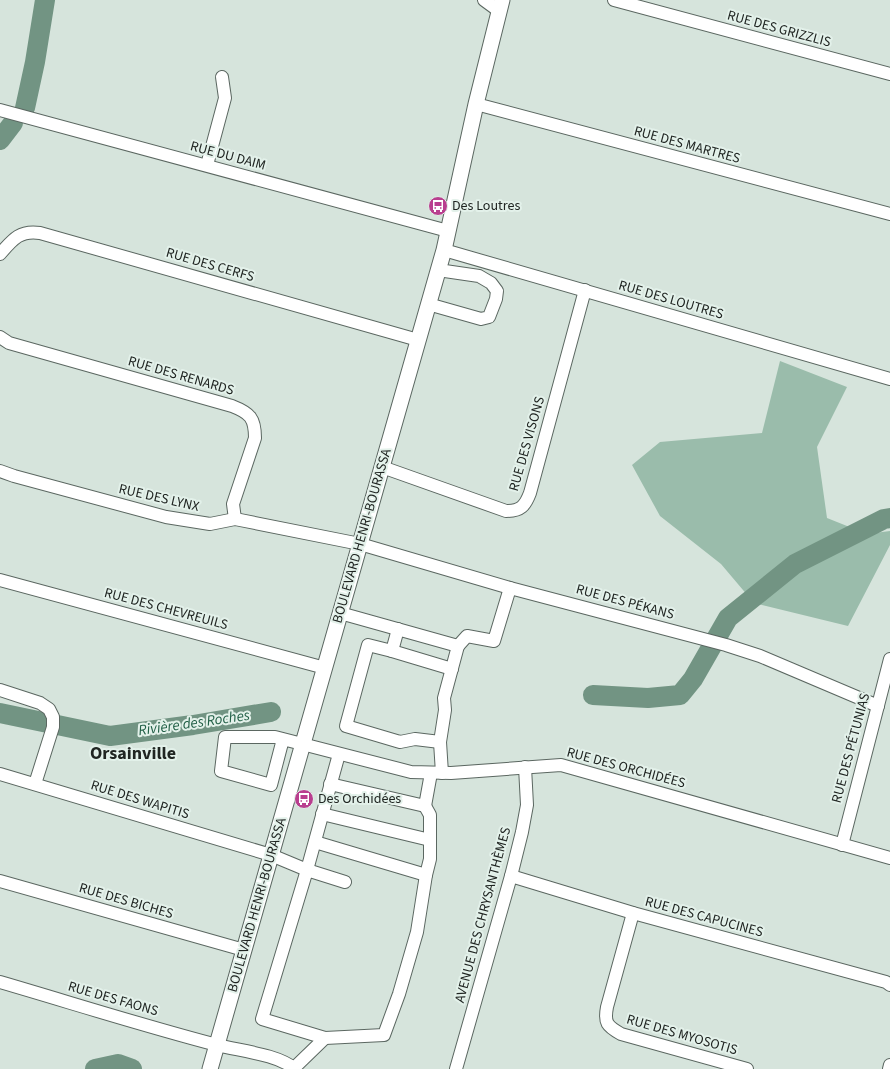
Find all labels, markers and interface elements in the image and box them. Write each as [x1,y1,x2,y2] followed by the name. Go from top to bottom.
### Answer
[725,6,833,52] street label: RUE DES GRIZZLIS
[632,121,742,169] street label: RUE DES MARTRES
[188,136,268,176] street label: RUE DU DAIM
[427,195,449,217] bus stop icon: Des Loutres
[452,196,520,216] place label: Des Loutres
[164,243,256,287] street label: RUE DES CERFS
[616,275,726,325] street label: RUE DES LOUTRES
[126,351,236,401] street label: RUE DES RENARDS
[504,394,550,494] street label: RUE DES VISONS
[327,446,397,626] street label: BOULEVARD HENRI-BOURASSA
[117,479,201,517] street label: RUE DES LYNX
[574,579,676,625] street label: RUE DES PÉKANS
[102,583,230,635] street label: RUE DES CHEVREUILS
[827,691,875,805] street label: RUE DES PÉTUNIAS
[137,705,251,741] water label: Rivière des Roches
[90,741,176,766] district label: Orsainville
[564,743,688,793] street label: RUE DES ORCHIDÉES
[88,775,192,825] street label: RUE DES WAPITIS
[293,788,315,810] bus stop icon: Des Orchidées
[318,789,401,809] place label: Des Orchidées
[222,815,292,995] street label: BOULEVARD HENRI-BOURASSA
[450,825,516,1005] street label: AVENUE DES CHRYSANTHÈMES
[76,878,176,924] street label: RUE DES BICHES
[643,892,765,942] street label: RUE DES CAPUCINES
[65,977,161,1021] street label: RUE DES FAONS
[624,1010,740,1060] street label: RUE DES MYOSOTIS

